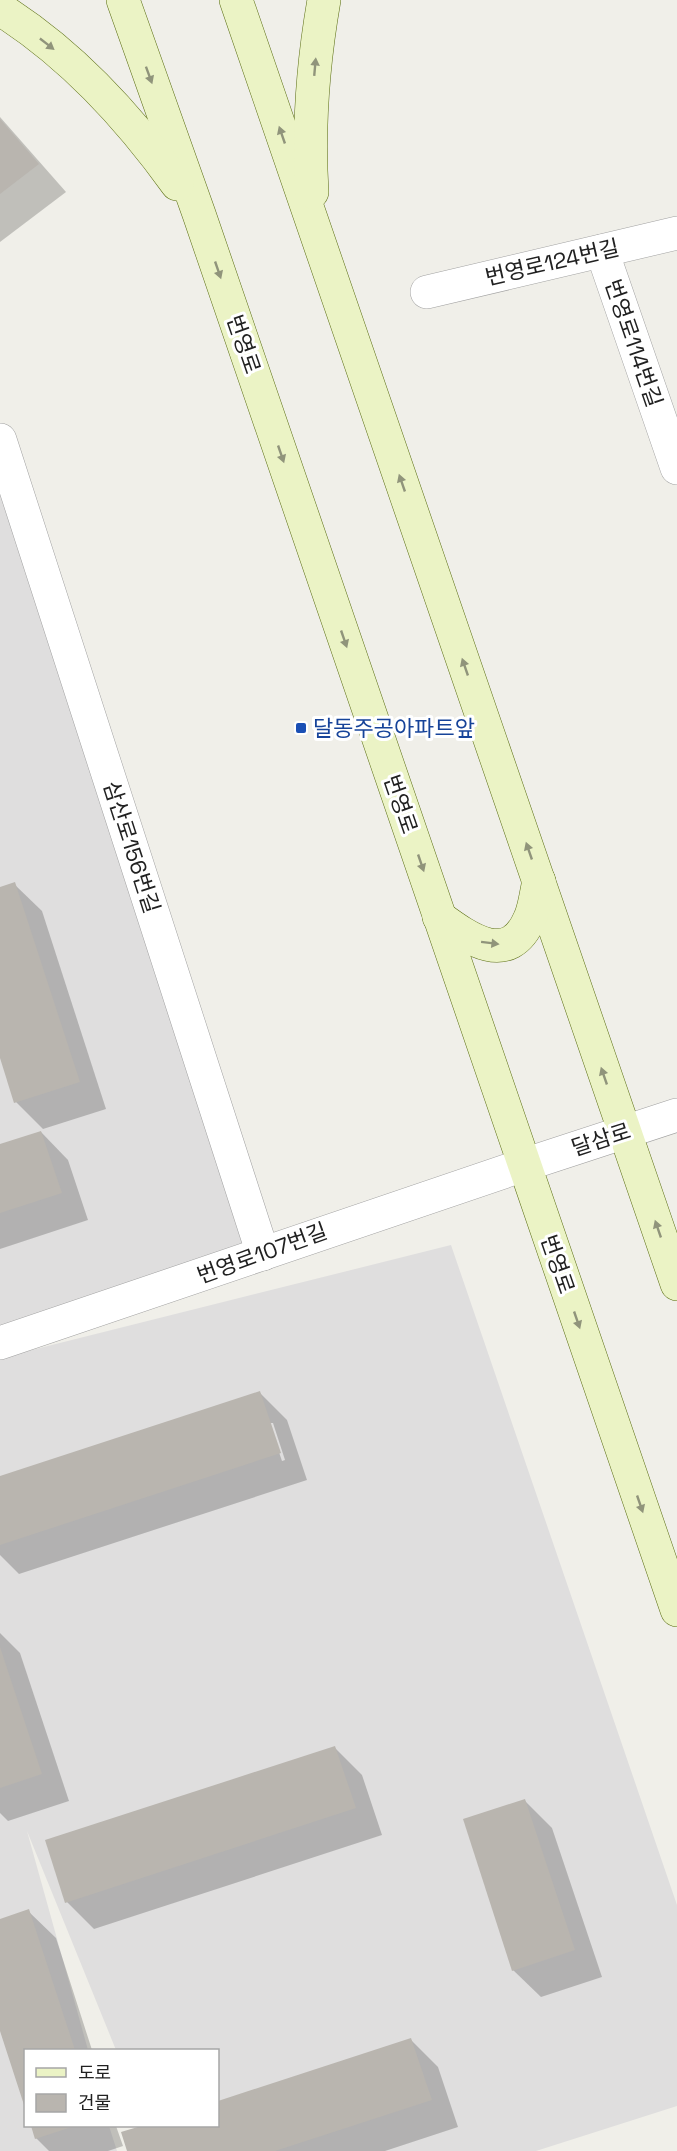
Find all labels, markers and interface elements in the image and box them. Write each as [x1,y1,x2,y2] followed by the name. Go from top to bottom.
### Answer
[39,37,55,50] one-way arrow
[310,57,320,76] one-way arrow
[145,66,155,84] one-way arrow
[277,126,287,144] one-way arrow
[482,233,622,291] street label: 번영로124번길
[214,261,224,279] one-way arrow
[599,275,669,411] street label: 번영로114번길
[221,311,267,377] street label: 번영로
[277,445,287,463] one-way arrow
[396,473,406,491] one-way arrow
[340,630,350,648] one-way arrow
[460,658,470,676] one-way arrow
[313,714,475,742] place label: 달동주공아파트앞
[294,721,308,735] marker: 달동주공아파트앞
[378,771,424,837] street label: 번영로
[98,778,166,916] street label: 삼산로156번길
[523,842,533,860] one-way arrow
[417,854,426,872] one-way arrow
[481,939,500,948] one-way arrow
[599,1067,609,1085] one-way arrow
[568,1116,634,1162] street label: 달삼로
[193,1216,331,1290] street label: 번영로107번길
[652,1220,662,1238] one-way arrow
[535,1231,581,1297] street label: 번영로
[573,1311,582,1329] one-way arrow
[636,1495,646,1513] one-way arrow
[24,2049,219,2127] legend
[78,2061,111,2084] text: 도로
[78,2091,111,2114] text: 건물

